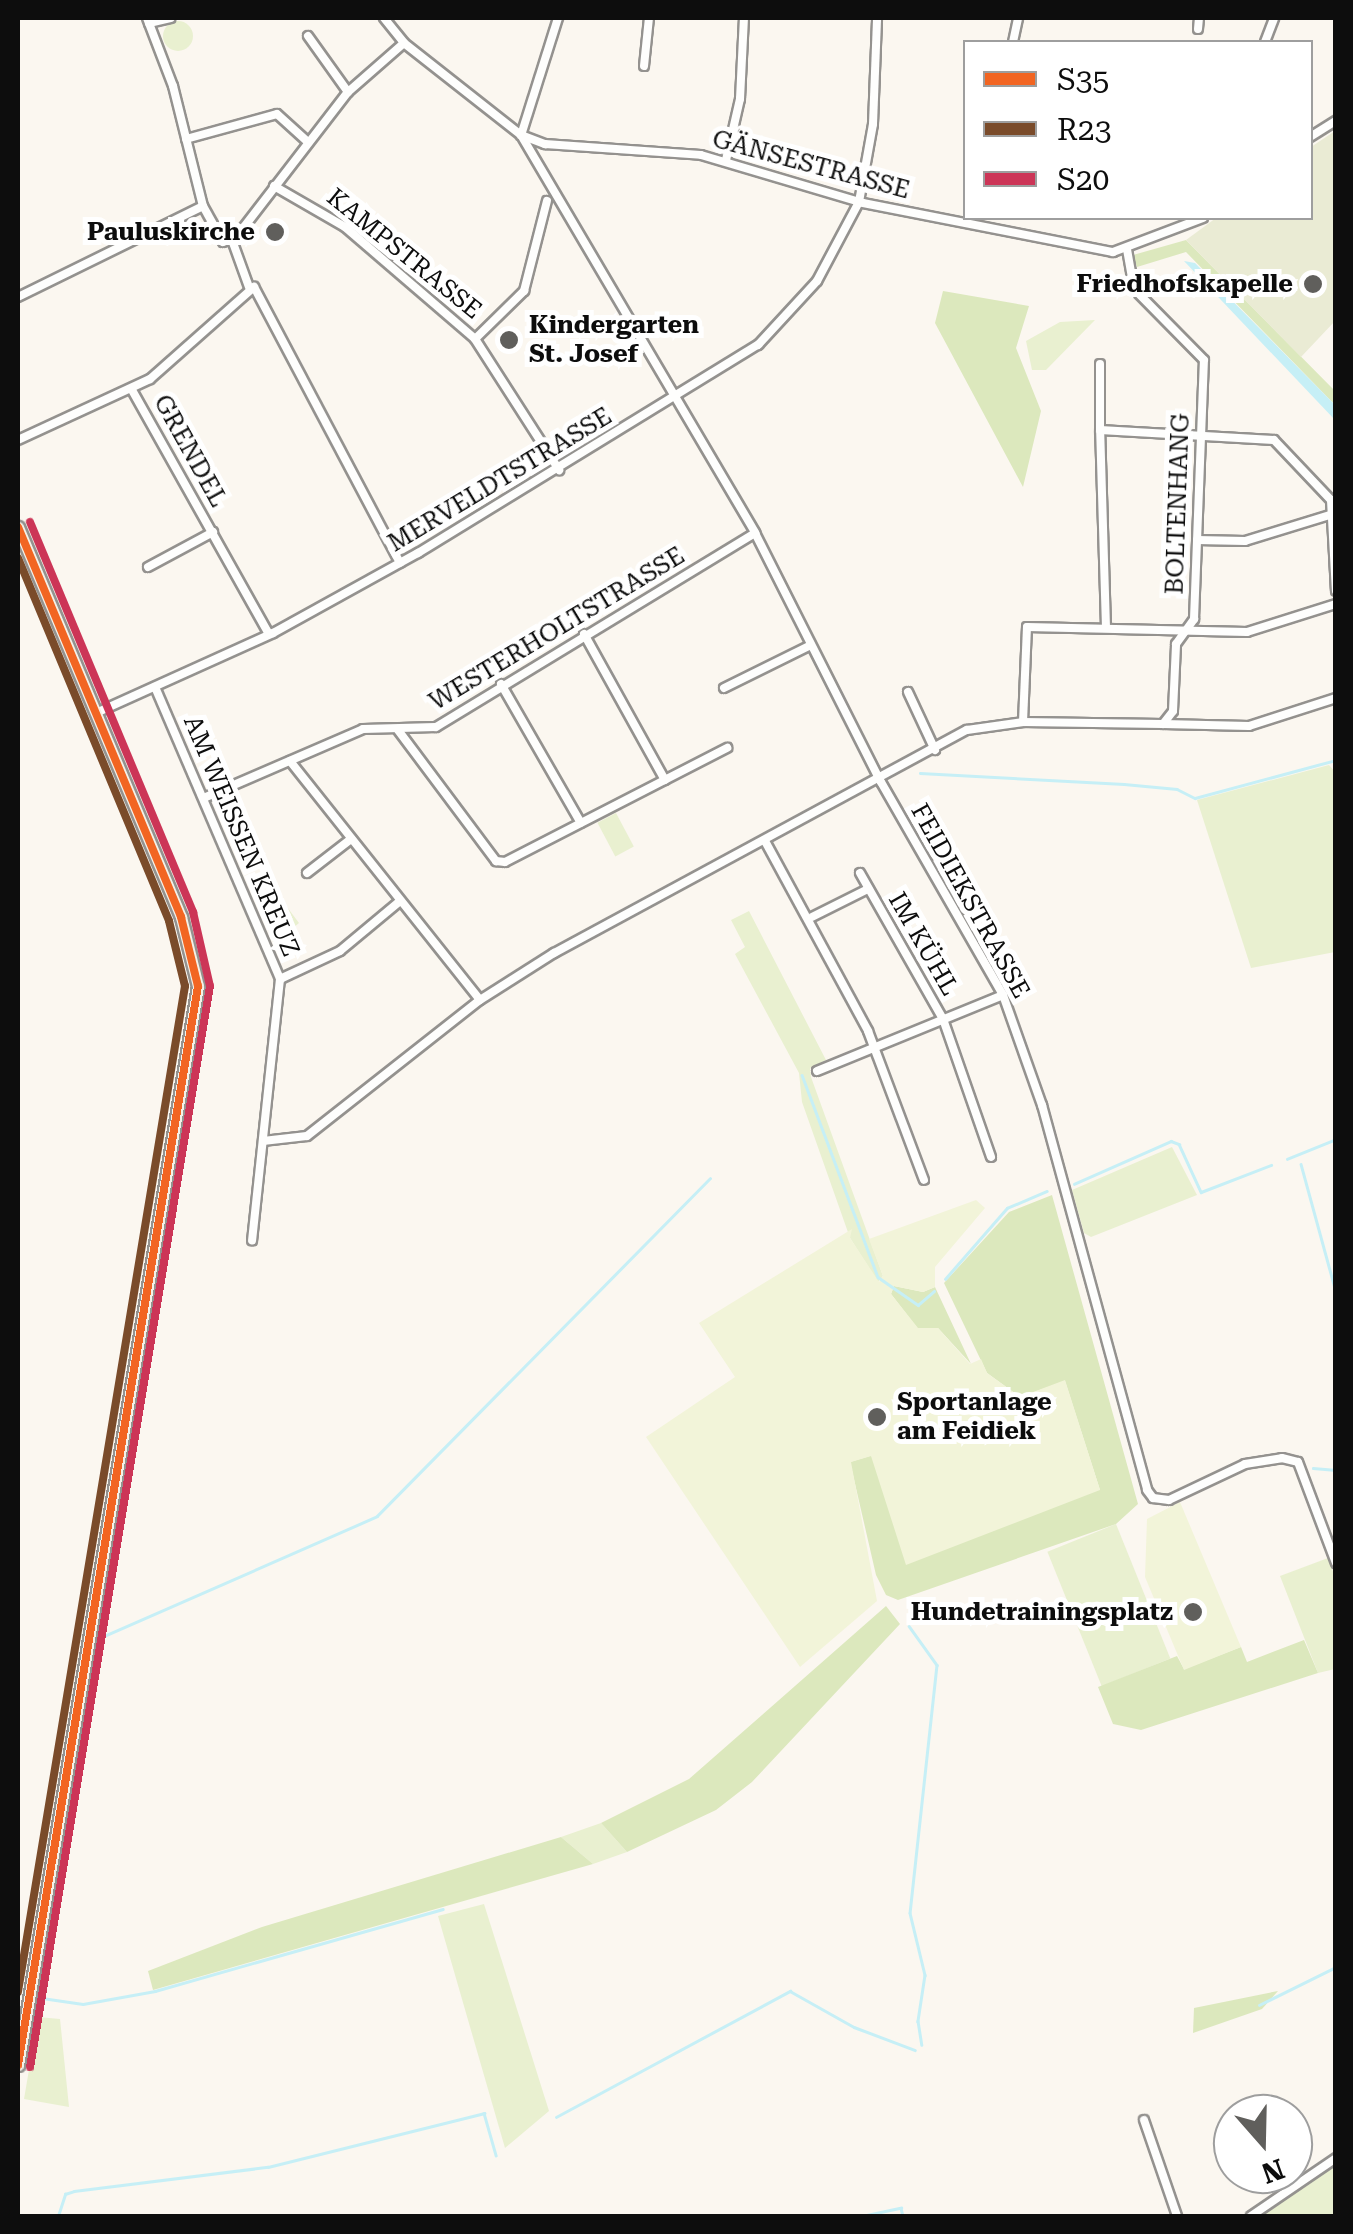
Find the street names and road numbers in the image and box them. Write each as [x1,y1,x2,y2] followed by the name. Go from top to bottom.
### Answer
[709,124,913,206] street label: GÄNSESTRASSE
[320,182,488,326] street label: KAMPSTRASSE
[147,390,233,512] street label: GRENDEL
[383,401,617,559] street label: MERVELDTSTRASSE
[1160,413,1196,595] street label: BOLTENHANG
[424,541,690,717] street label: WESTERHOLTSTRASSE
[177,711,305,961] street label: AM WEISSEN KREUZ
[904,798,1036,1004] street label: FEIDIEKSTRASSE
[882,887,964,1001] street label: IM KÜHL

